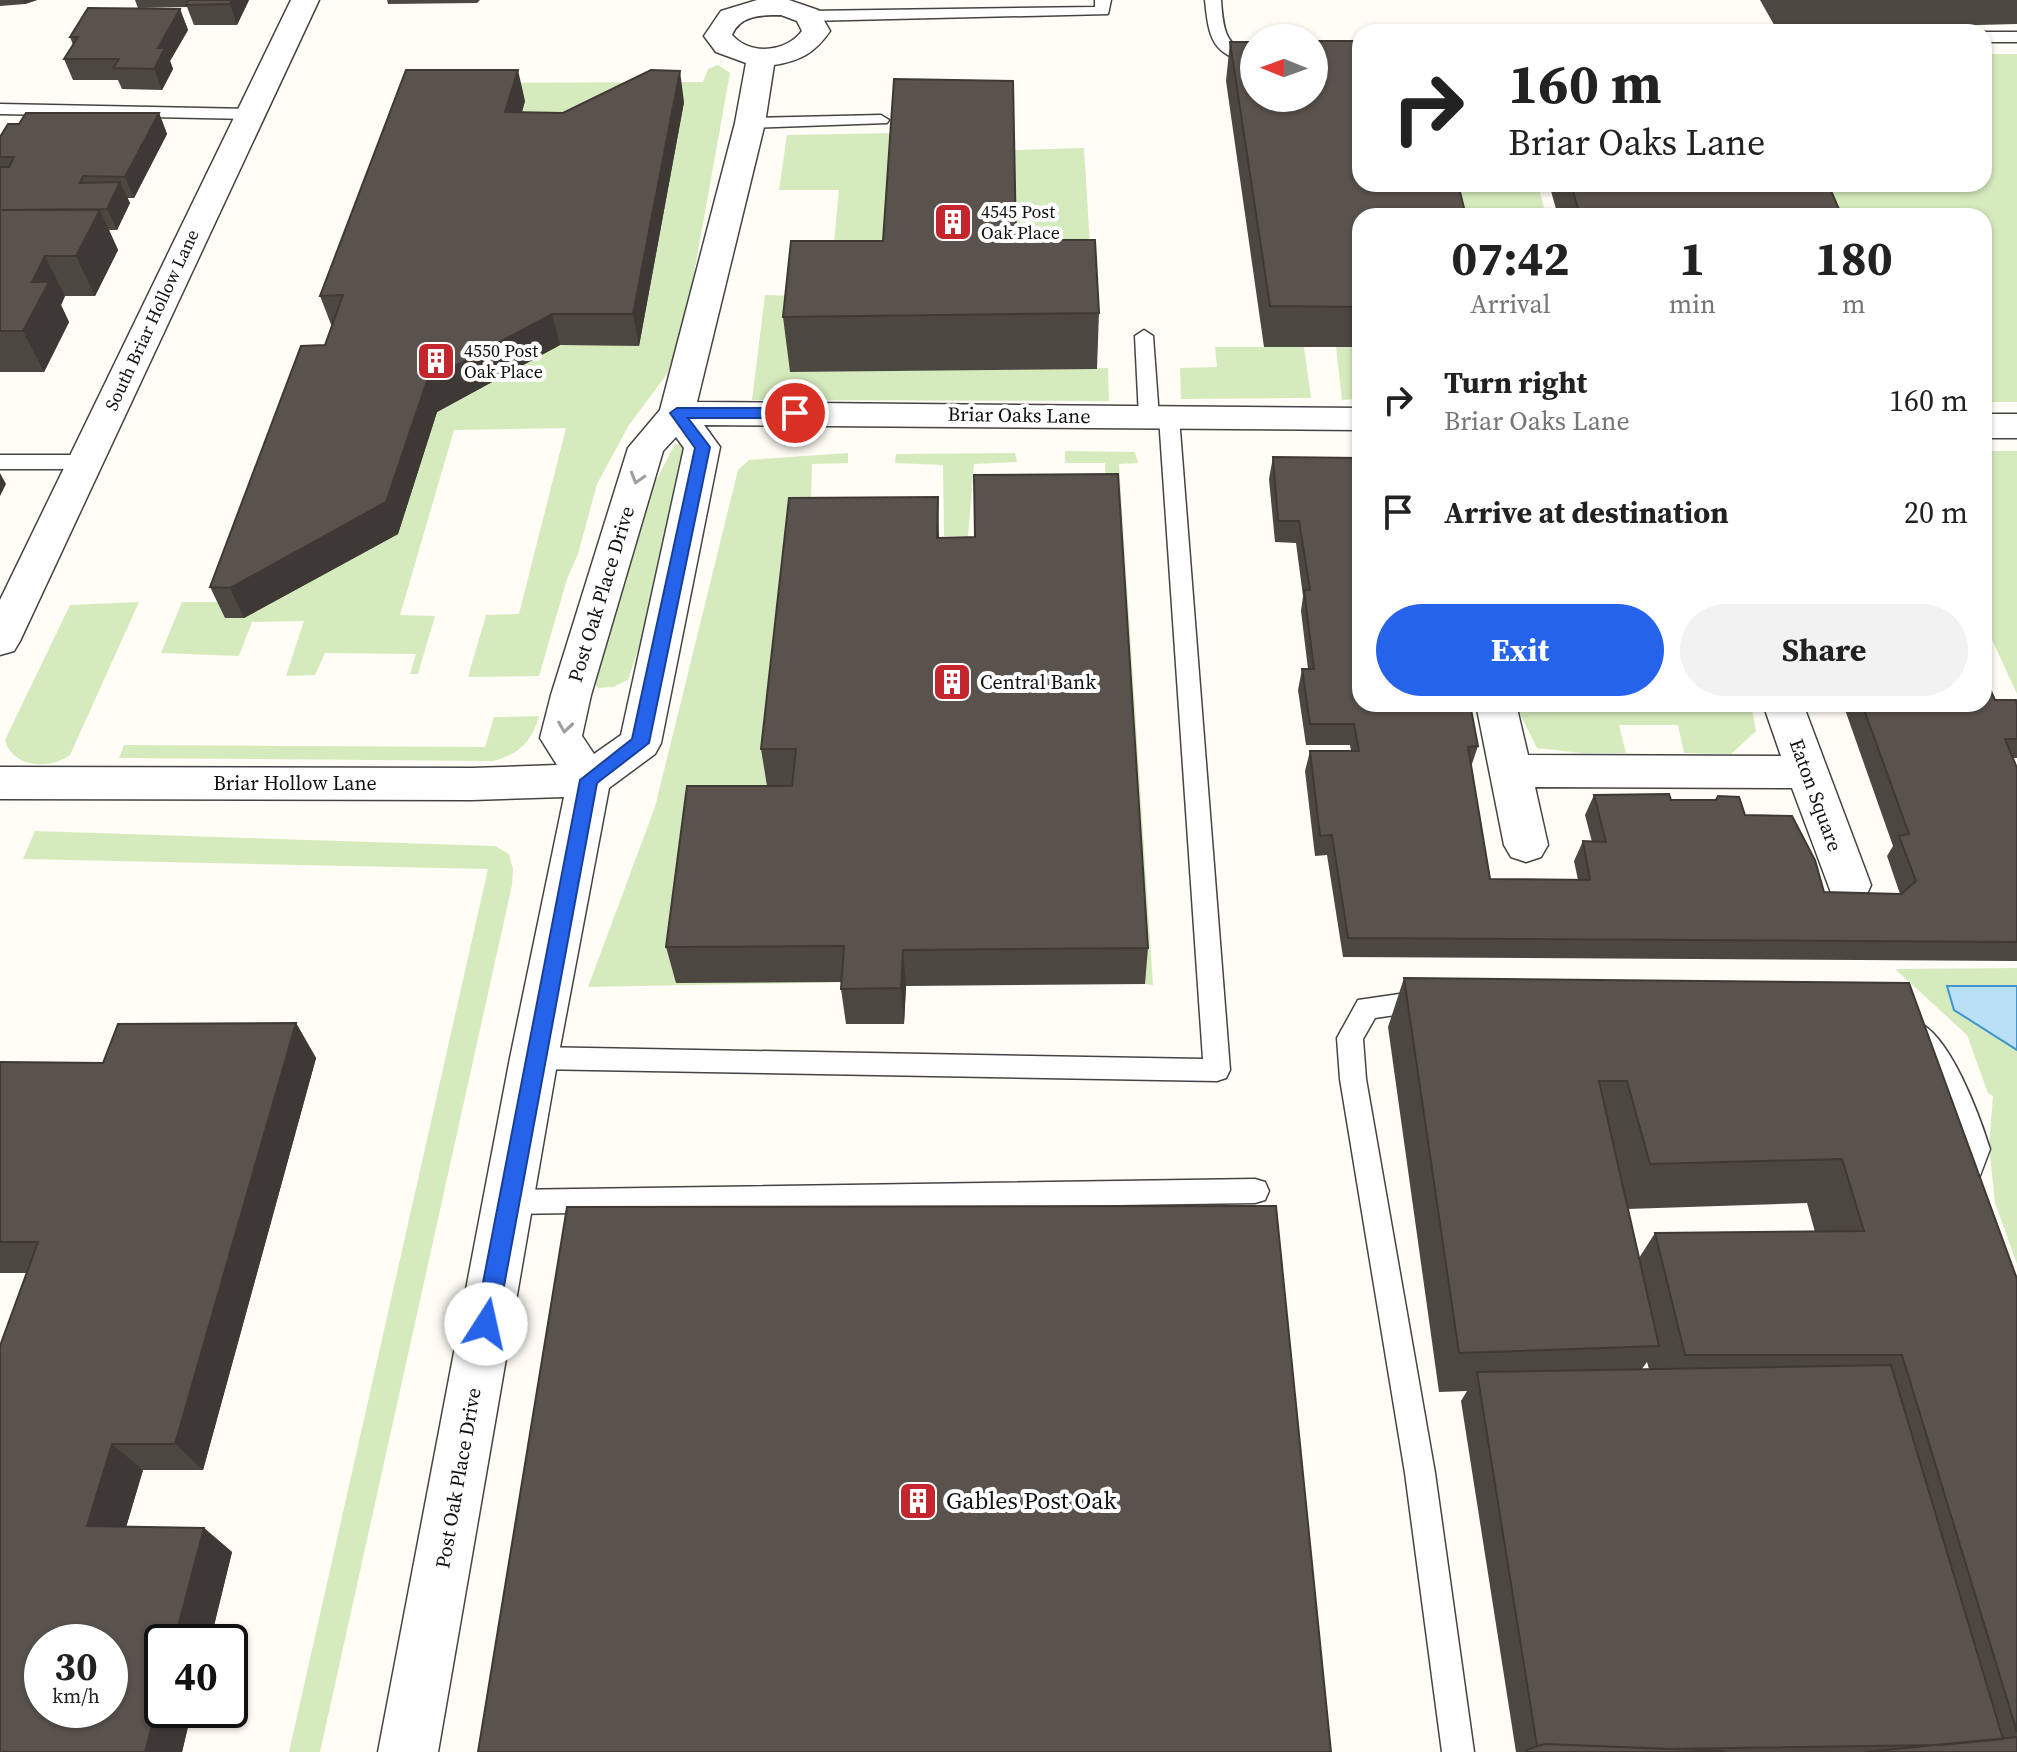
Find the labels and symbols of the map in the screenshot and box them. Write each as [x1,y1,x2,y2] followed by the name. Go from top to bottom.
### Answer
[1240,24,1328,112] north arrow
[981,199,1060,245] place label: 4545 Post Oak Place
[932,201,974,243] building icon: 4545 Post Oak Place
[98,225,205,415] street label: South Briar Hollow Lane
[464,338,543,384] place label: 4550 Post Oak Place
[415,340,457,382] building icon: 4550 Post Oak Place
[761,379,829,447] pin
[947,400,1091,430] street label: Briar Oaks Lane
[630,470,646,484] one-way arrow
[561,503,641,685] street label: Post Oak Place Drive
[931,661,973,703] building icon: Central Bank
[980,668,1096,696] place label: Central Bank
[557,720,574,733] one-way arrow
[1783,735,1849,855] street label: Eaton Square
[213,769,377,797] street label: Briar Hollow Lane
[444,1282,528,1366] position arrow
[428,1386,488,1570] street label: Post Oak Place Drive
[897,1480,939,1522] building icon: Gables Post Oak
[946,1484,1117,1517] place label: Gables Post Oak
[144,1624,248,1728] speed limit sign: 40

